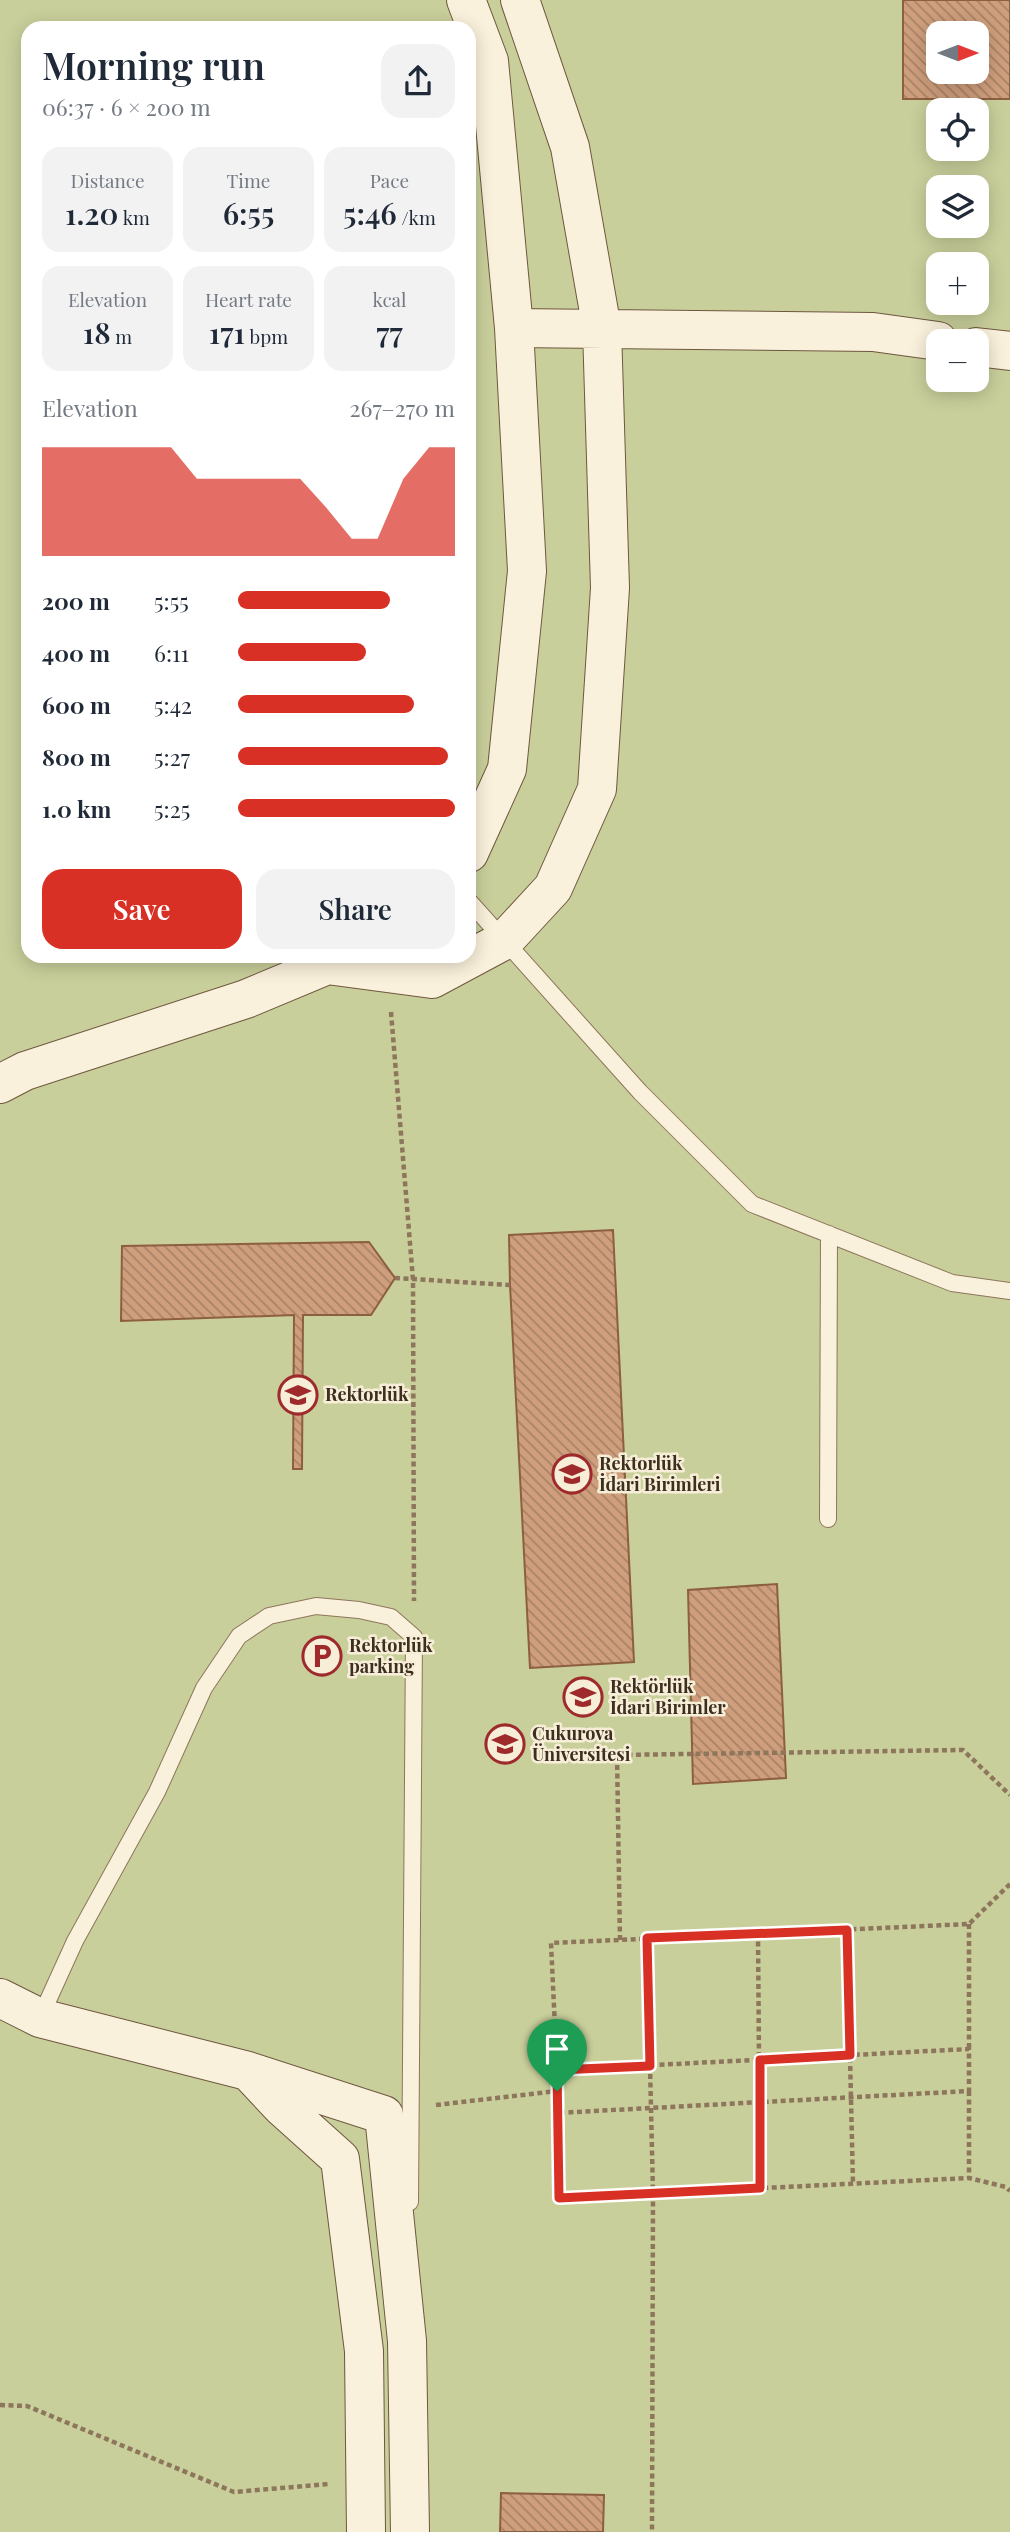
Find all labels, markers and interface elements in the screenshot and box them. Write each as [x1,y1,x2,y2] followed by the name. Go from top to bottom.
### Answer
[926,21,989,84] north arrow
[926,21,989,392] map controls
[42,39,265,90] text: Morning run
[381,44,455,118] button: share
[42,91,211,122] text: 06:37 · 6 × 200 m
[926,98,989,161] button: locate
[70,167,145,193] text: Distance
[227,167,270,193] text: Time
[370,167,409,193] text: Pace
[926,175,989,238] button: layers
[65,193,118,233] text: 1.20
[223,193,274,233] text: 6:55
[343,193,397,233] text: 5:46
[118,204,150,230] text: km
[397,204,436,230] text: /km
[926,252,989,315] button: +
[68,286,147,312] text: Elevation
[205,286,292,312] text: Heart rate
[372,286,407,312] text: kcal
[83,312,111,352] text: 18
[209,312,245,352] text: 171
[376,312,403,352] text: 77
[111,323,132,349] text: m
[245,323,288,349] text: bpm
[926,329,989,392] button: −
[42,392,138,423] text: Elevation
[350,392,455,423] text: 267–270 m
[42,585,110,616] text: 200 m
[154,585,189,616] text: 5:55
[42,637,110,668] text: 400 m
[154,637,189,668] text: 6:11
[42,689,111,720] text: 600 m
[154,689,192,720] text: 5:42
[42,741,111,772] text: 800 m
[154,741,190,772] text: 5:27
[42,793,111,824] text: 1.0 km
[154,793,190,824] text: 5:25
[42,869,242,949] button: Save
[256,869,455,949] button: Share
[277,1374,319,1416] school or university icon: Rektorlük
[325,1382,409,1406] place label: Rektorlük
[599,1451,721,1496] place label: Rektorlük İdari Birimleri
[551,1453,593,1495] school or university icon: Rektorlük İdari Birimleri
[349,1633,433,1678] place label: Rektorlük parking
[301,1635,343,1677] parking icon: Rektorlük parking
[610,1674,726,1719] place label: Rektörlük İdari Birimler
[562,1676,604,1718] school or university icon: Rektörlük İdari Birimler
[532,1721,631,1766] place label: Çukurova Üniversitesi
[484,1723,526,1765] school or university icon: Çukurova Üniversitesi
[527,2019,587,2091] pin
[538,2030,576,2068] icon: arrive

